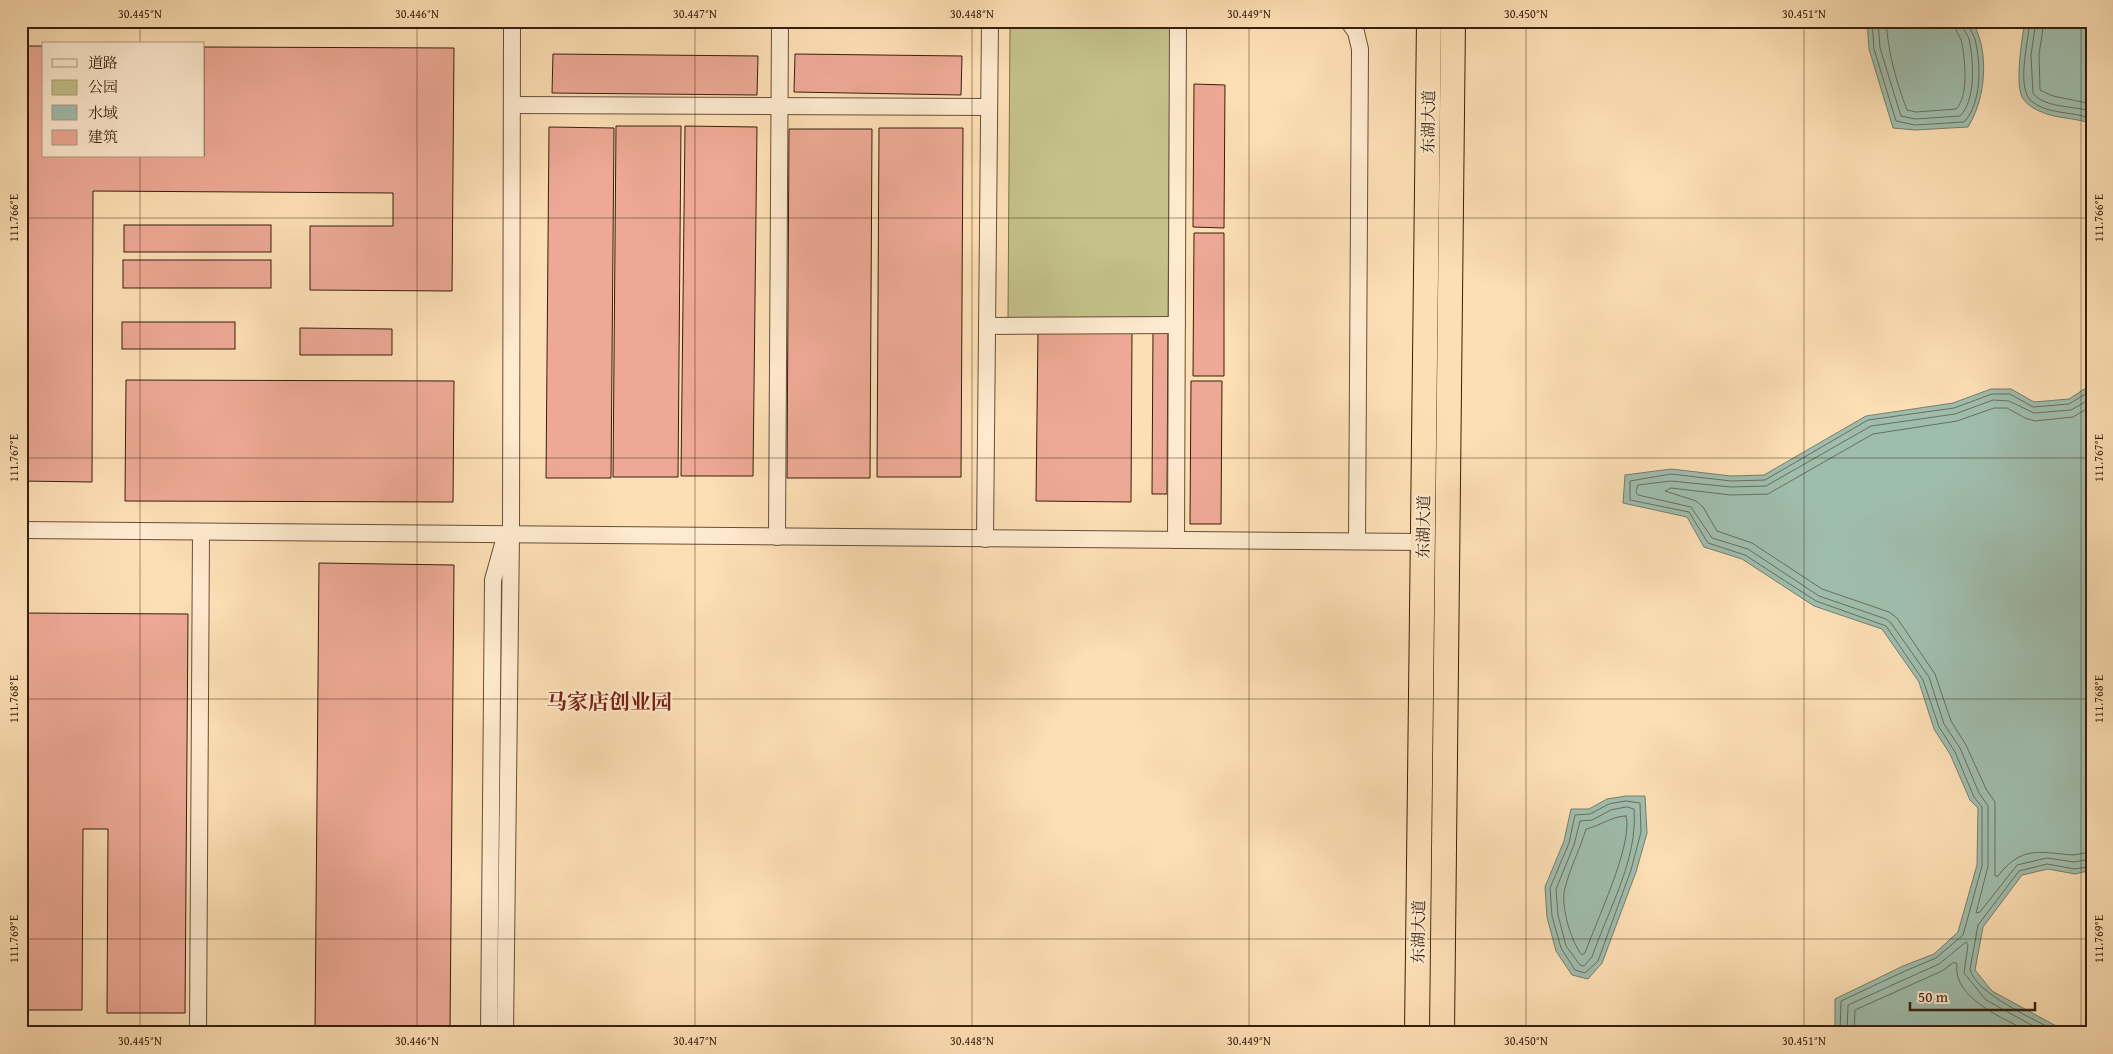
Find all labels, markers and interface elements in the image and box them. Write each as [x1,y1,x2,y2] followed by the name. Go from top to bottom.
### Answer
[118,5,162,22] text: 30.445°N
[395,5,439,22] text: 30.446°N
[673,5,717,22] text: 30.447°N
[950,5,994,22] text: 30.448°N
[1227,5,1271,22] text: 30.449°N
[1504,5,1548,22] text: 30.450°N
[1782,5,1826,22] text: 30.451°N
[42,42,205,158] legend
[88,52,118,73] text: 道路
[88,76,118,97] text: 公园
[1415,90,1441,154] street label: 东湖大道
[88,102,118,123] text: 水域
[88,126,118,147] text: 建筑
[5,194,22,242] text: 111.766°E
[2090,194,2107,242] text: 111.766°E
[5,434,22,482] text: 111.767°E
[2090,434,2107,482] text: 111.767°E
[1410,495,1436,559] street label: 东湖大道
[5,675,22,723] text: 111.768°E
[2090,675,2107,723] text: 111.768°E
[546,686,672,717] district label: 马家店创业园
[1405,900,1431,964] street label: 东湖大道
[5,915,22,963] text: 111.769°E
[2090,915,2107,963] text: 111.769°E
[1910,979,2036,1011] scale bar
[1918,986,1949,1007] text: 50 m
[118,1032,162,1049] text: 30.445°N
[395,1032,439,1049] text: 30.446°N
[673,1032,717,1049] text: 30.447°N
[950,1032,994,1049] text: 30.448°N
[1227,1032,1271,1049] text: 30.449°N
[1504,1032,1548,1049] text: 30.450°N
[1782,1032,1826,1049] text: 30.451°N

